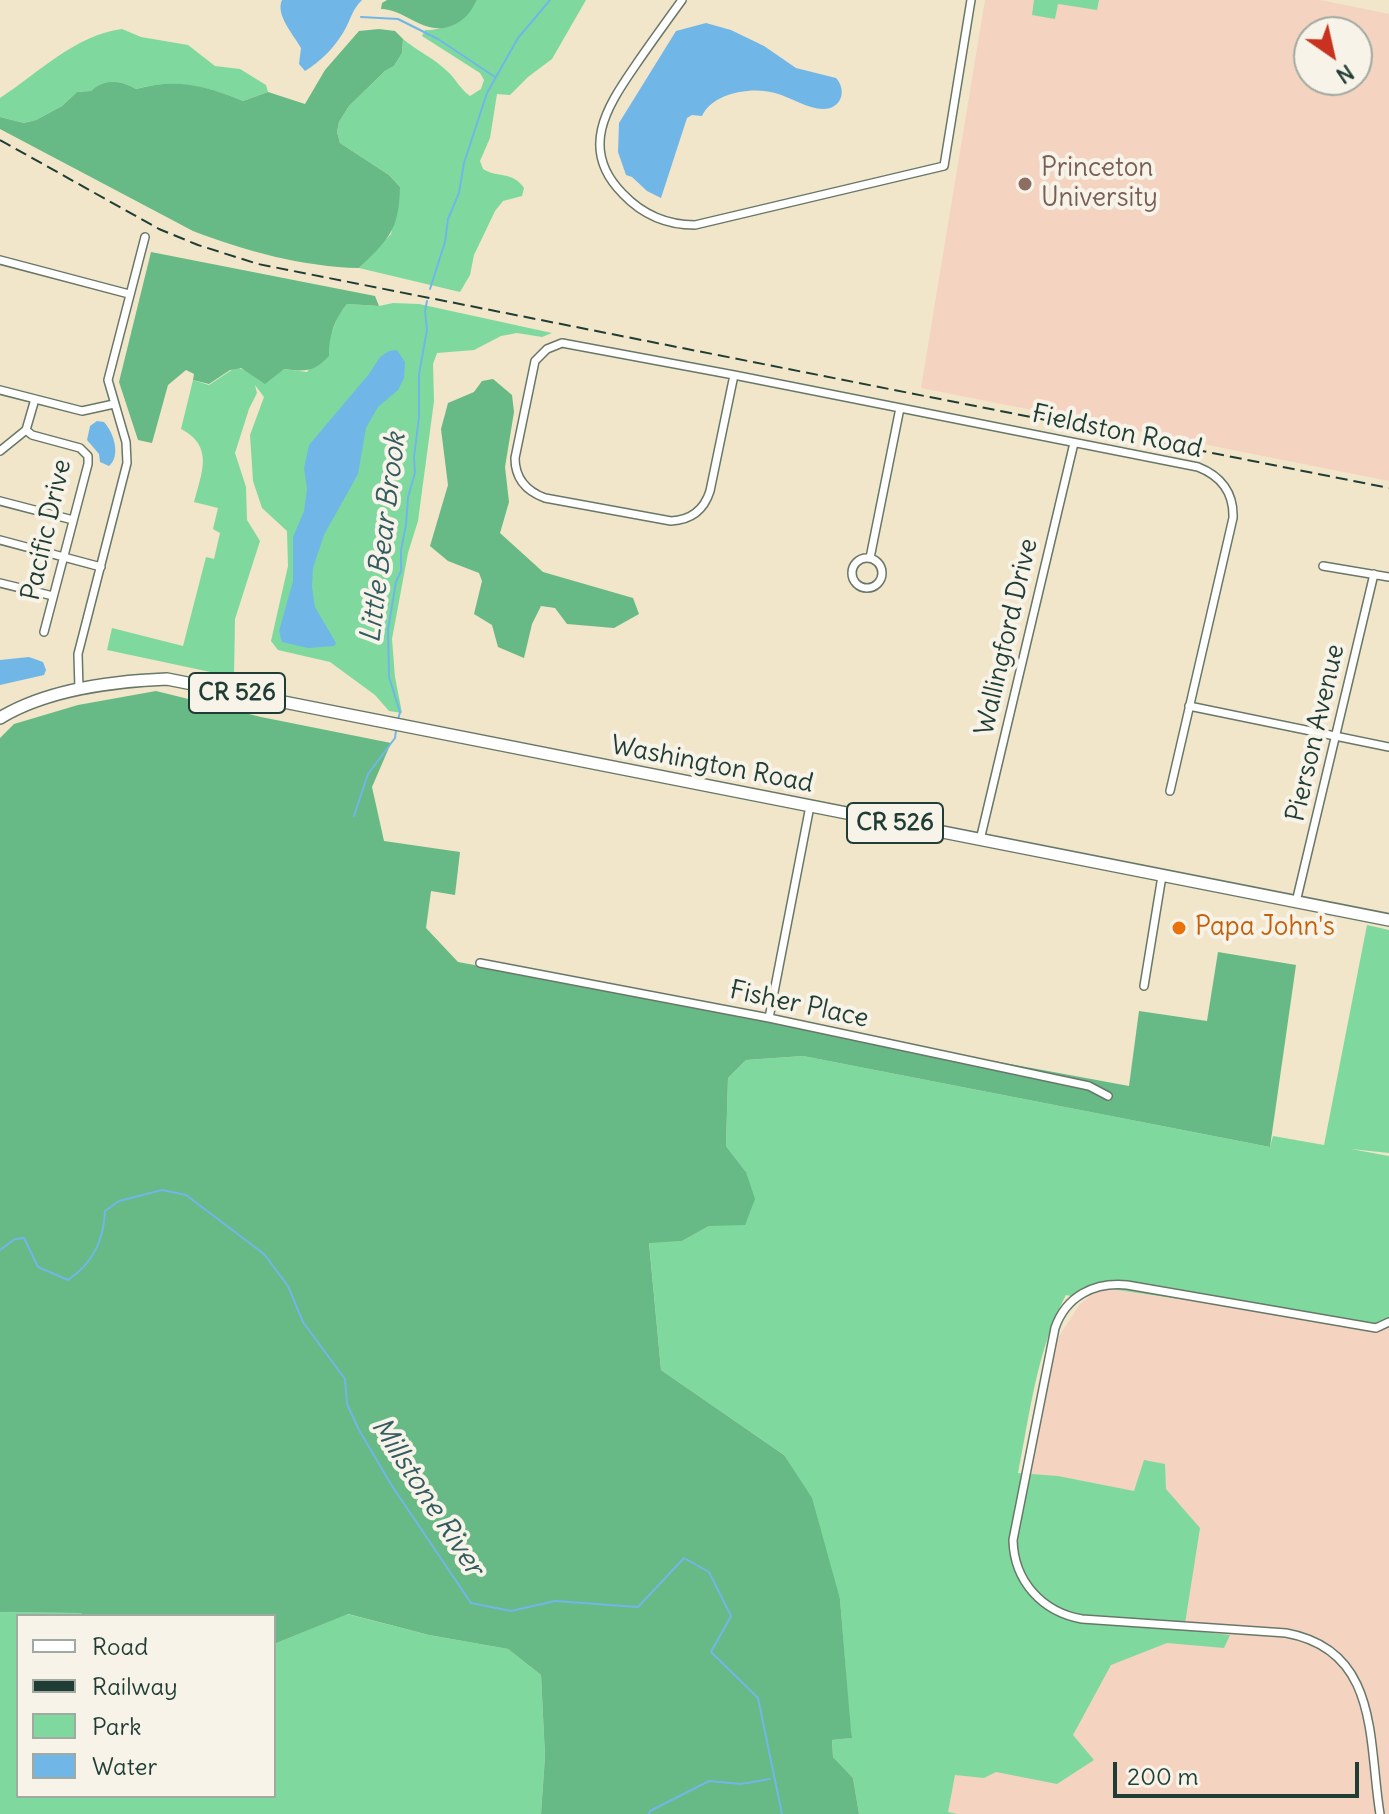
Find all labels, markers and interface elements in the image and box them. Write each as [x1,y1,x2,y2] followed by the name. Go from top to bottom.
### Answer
[1293,16,1373,96] north arrow
[1331,58,1359,90] text: N
[1041,153,1158,214] place label: Princeton University
[1016,175,1034,193] marker: Princeton University
[1029,399,1205,465] street label: Fieldston Road
[354,431,414,645] water label: Little Bear Brook
[16,456,78,604] street label: Pacific Drive
[969,536,1045,738] street label: Wallingford Drive
[1280,641,1352,825] street label: Pierson Avenue
[189,673,285,713] road number: CR 526
[608,730,816,800] street label: Washington Road
[847,803,943,843] road number: CR 526
[1195,912,1335,944] place label: Papa John's
[1170,919,1188,937] marker: Papa John's
[727,975,871,1035] street label: Fisher Place
[363,1412,491,1582] water label: Millstone River
[16,1614,276,1798] legend
[92,1631,148,1661] text: Road
[92,1671,178,1701] text: Railway
[92,1711,142,1741] text: Park
[1117,1746,1363,1796] scale bar
[92,1751,157,1781] text: Water
[1127,1761,1199,1791] text: 200 m

